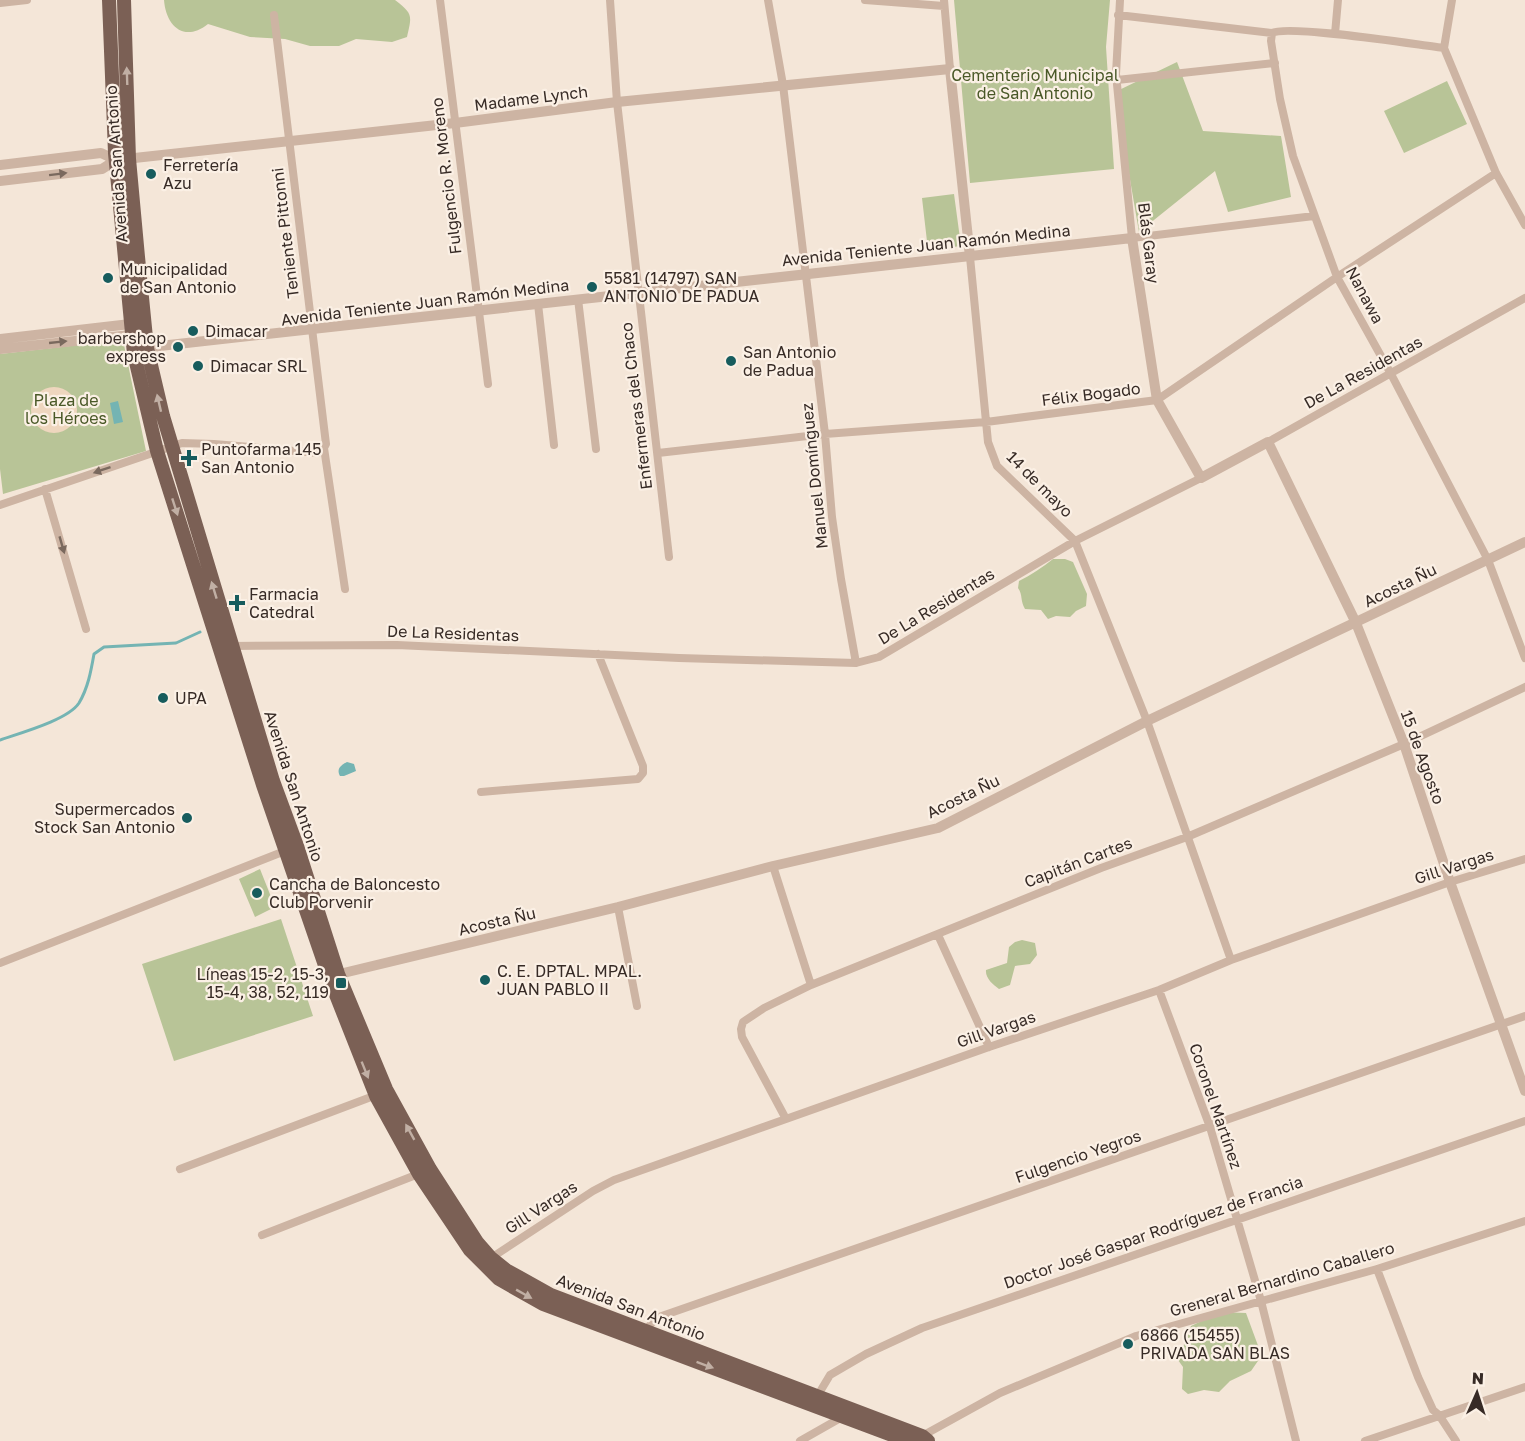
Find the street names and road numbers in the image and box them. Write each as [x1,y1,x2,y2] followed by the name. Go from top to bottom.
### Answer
[473,81,589,115] street label: Madame Lynch
[101,85,131,243] street label: Avenida San Antonio
[426,97,466,255] street label: Fulgencio R. Moreno
[267,167,303,299] street label: Teniente Pittonni
[1134,201,1164,285] street label: Blás Garay
[781,220,1071,270] street label: Avenida Teniente Juan Ramón Medina
[1342,263,1388,327] street label: Nanawa
[280,274,570,330] street label: Avenida Teniente Juan Ramón Medina
[616,321,656,491] street label: Enfermeras del Chaco
[1300,331,1426,413] street label: De La Residentas
[1040,378,1142,410] street label: Félix Bogado
[796,402,832,550] street label: Manuel Domínguez
[1003,447,1077,521] street label: 14 de mayo
[1360,559,1440,611] street label: Acosta Ñu
[874,563,998,649] street label: De La Residentas
[387,621,519,645] street label: De La Residentas
[1397,707,1449,807] street label: 15 de Agosto
[260,708,328,864] street label: Avenida San Antonio
[923,770,1003,822] street label: Acosta Ñu
[1021,832,1135,892] street label: Capitán Cartes
[1412,844,1496,888] street label: Gill Vargas
[456,902,538,940] street label: Acosta Ñu
[954,1006,1038,1052] street label: Gill Vargas
[1185,1040,1247,1172] street label: Coronel Martínez
[1012,1125,1144,1187] street label: Fulgencio Yegros
[1001,1171,1305,1293] street label: Doctor José Gaspar Rodríguez de Francia
[501,1176,581,1238] street label: Gill Vargas
[1167,1237,1397,1321] street label: Greneral Bernardino Caballero
[554,1269,708,1345] street label: Avenida San Antonio

